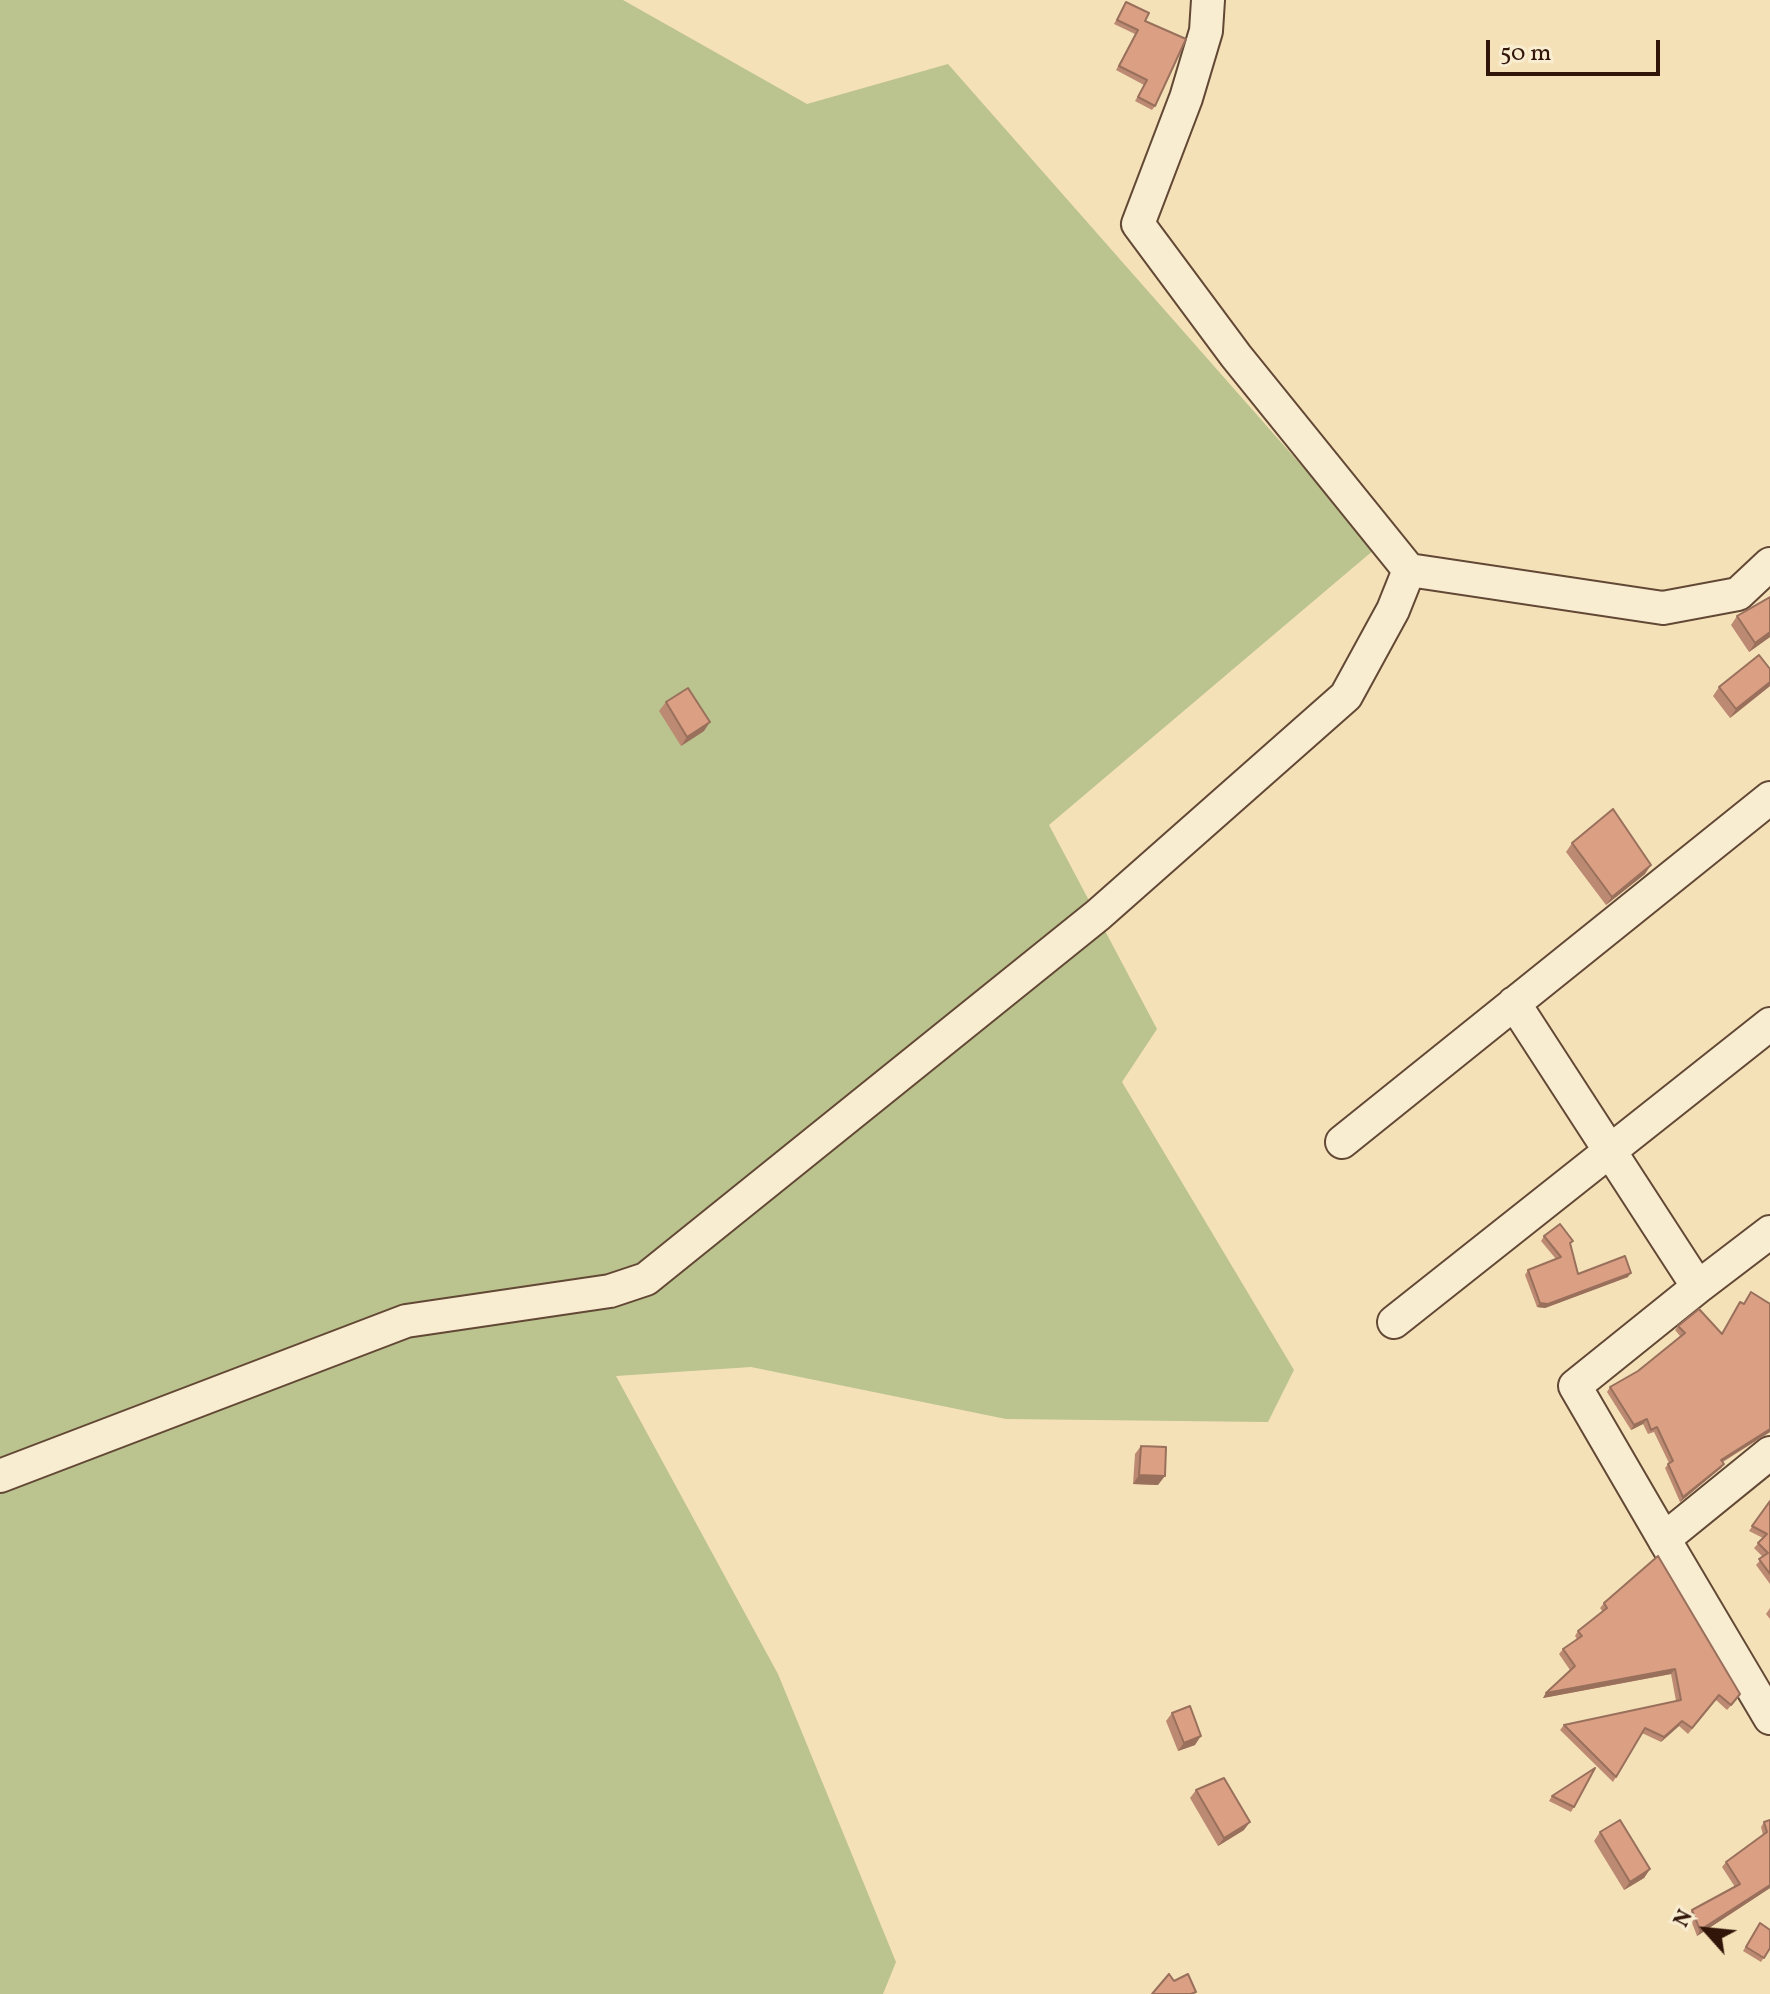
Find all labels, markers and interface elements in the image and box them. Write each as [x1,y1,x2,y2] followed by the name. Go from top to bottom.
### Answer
[1490,24,1664,74] scale bar
[1500,37,1552,71] text: 50 m
[1666,1890,1746,1970] north arrow
[1667,1905,1702,1933] text: N

